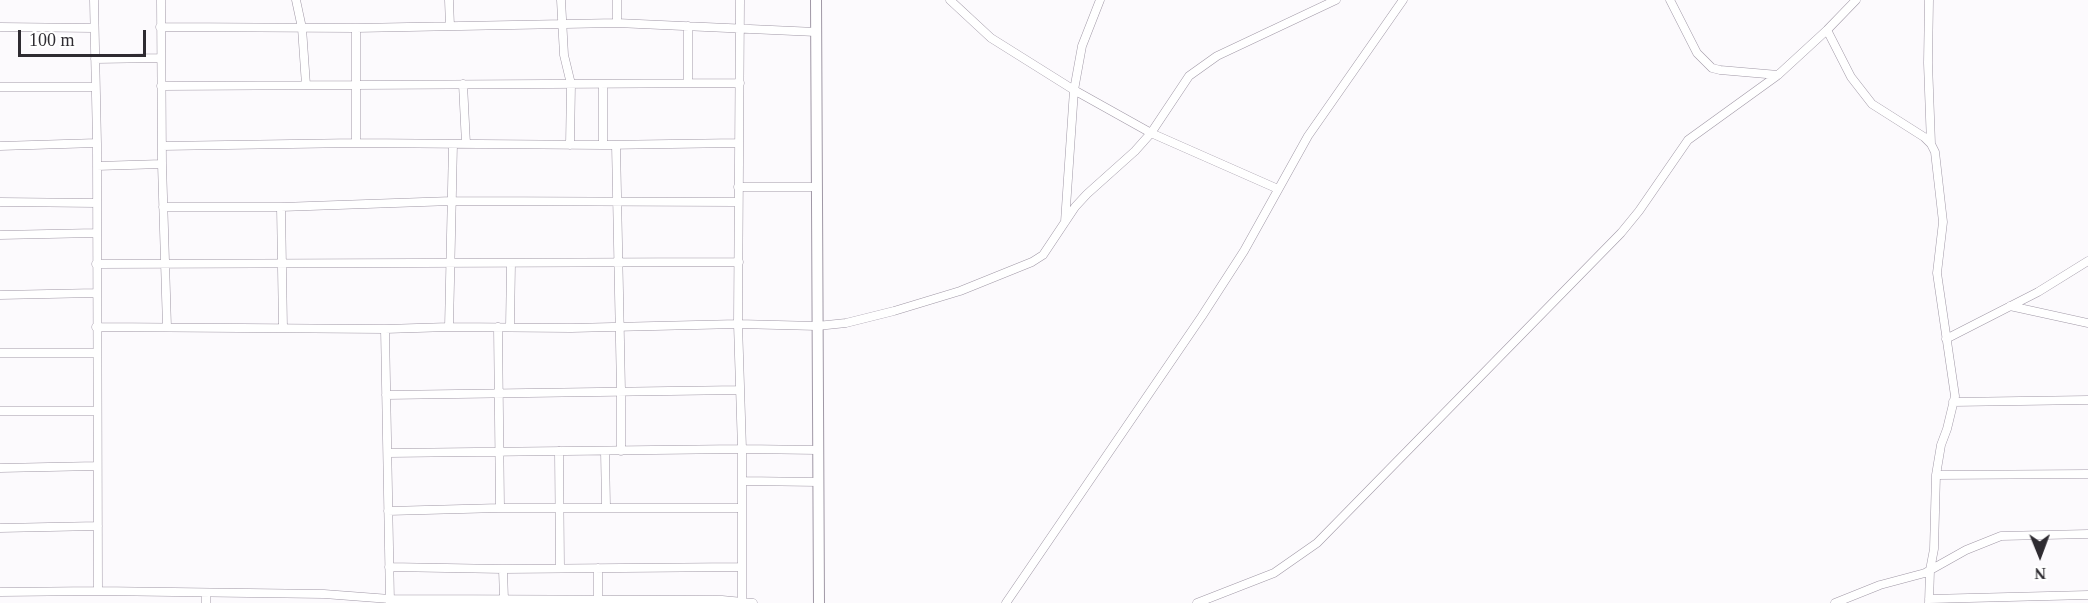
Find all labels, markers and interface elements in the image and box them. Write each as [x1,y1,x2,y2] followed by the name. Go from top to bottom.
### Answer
[21,18,148,56] scale bar
[29,30,75,50] text: 100 m
[2010,525,2070,585] north arrow
[2034,565,2046,582] text: N

